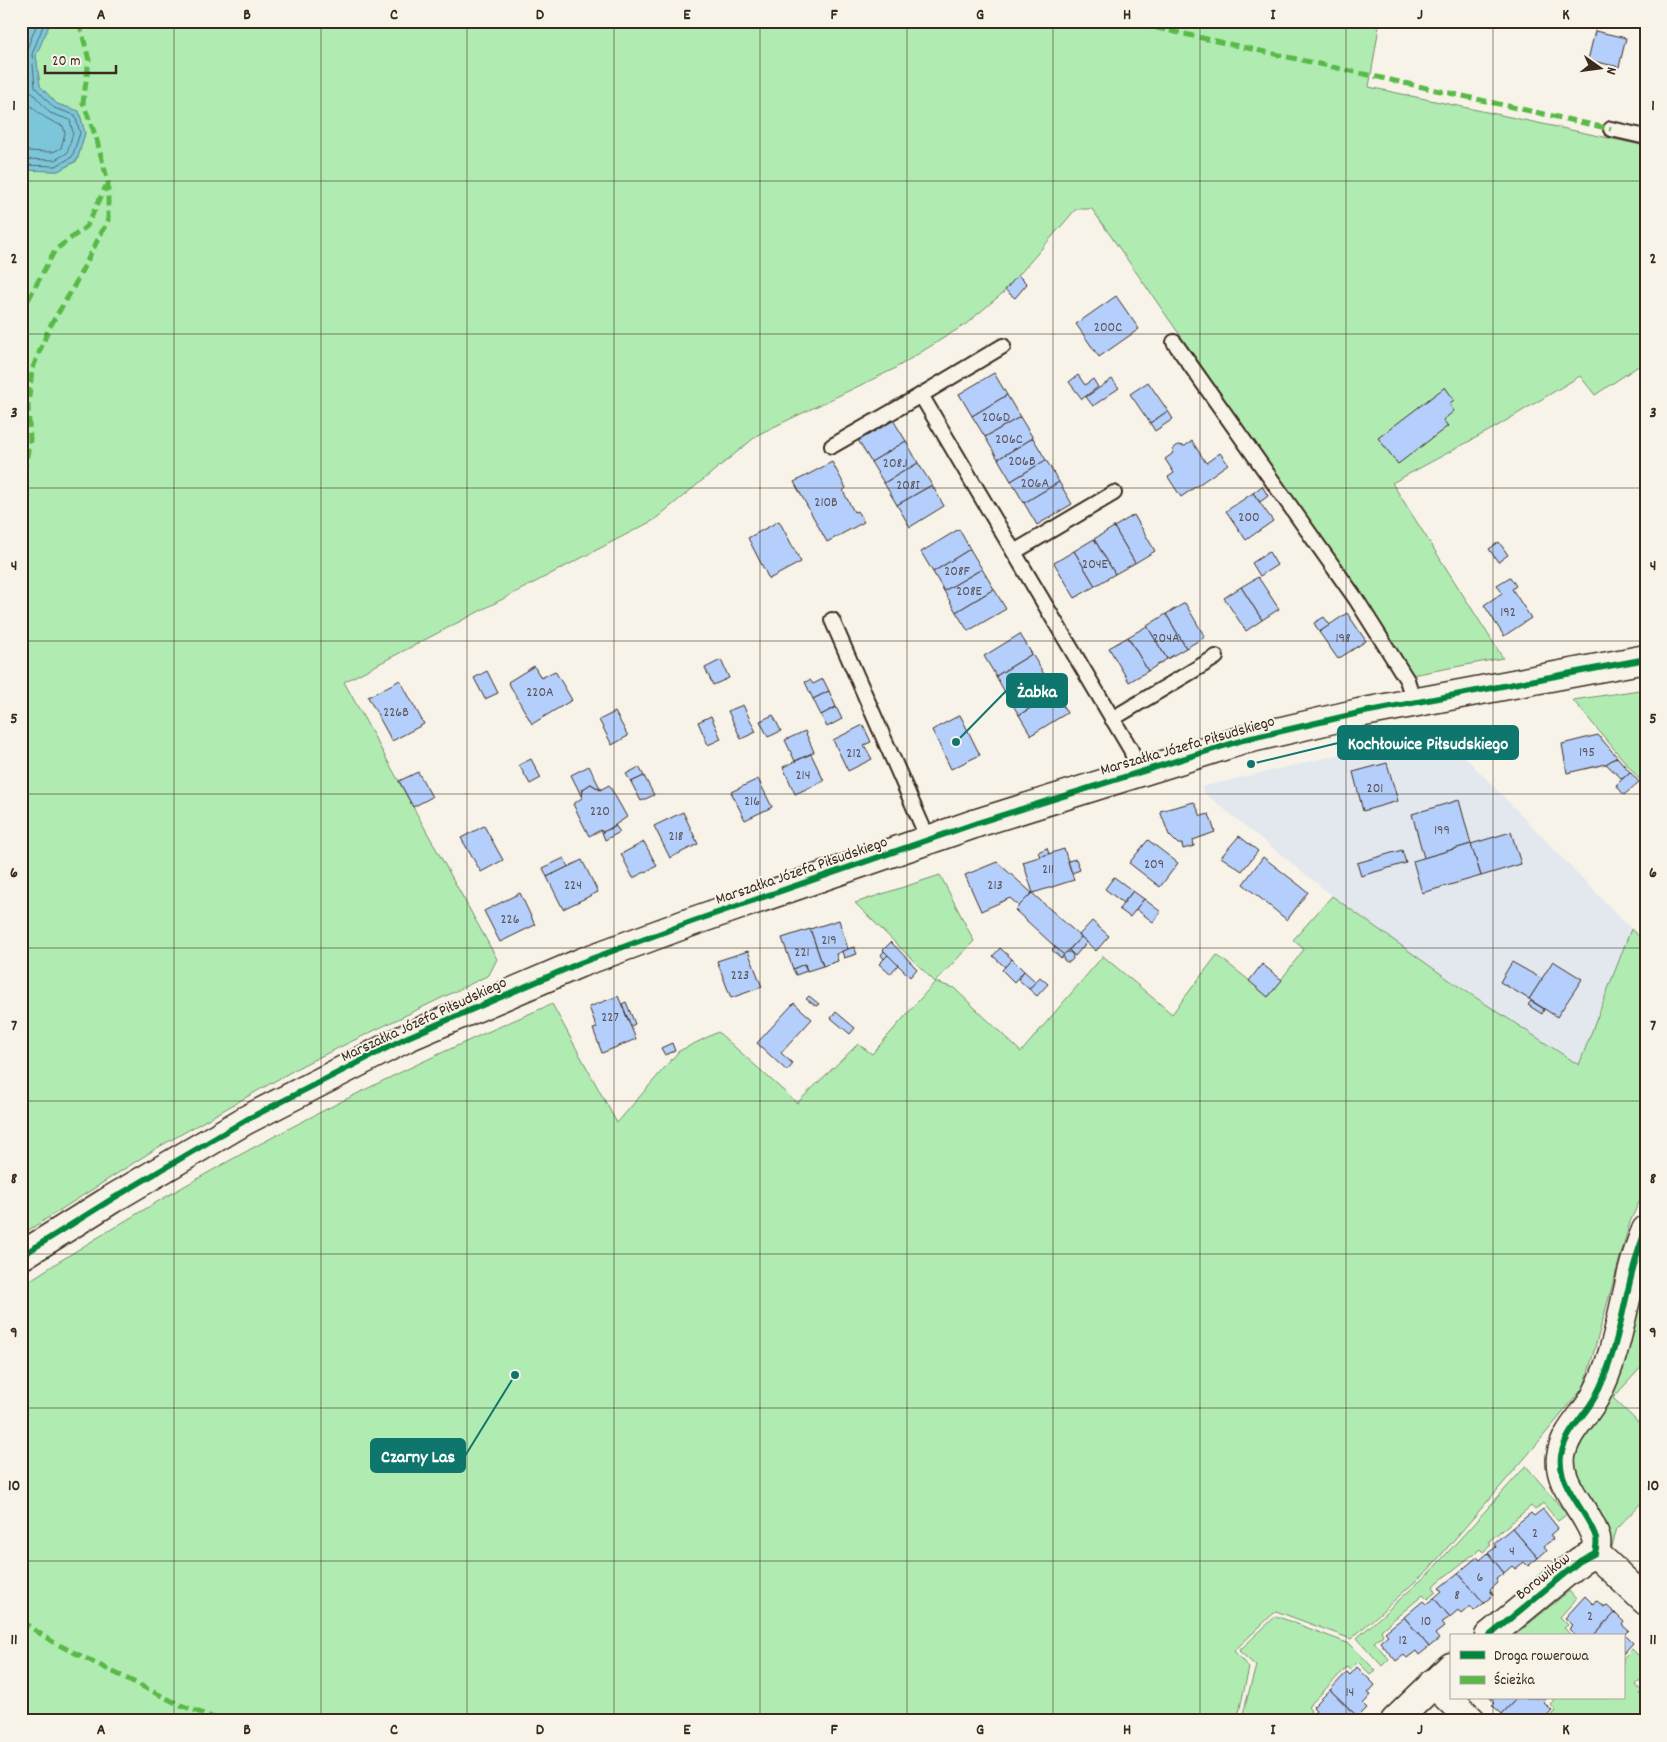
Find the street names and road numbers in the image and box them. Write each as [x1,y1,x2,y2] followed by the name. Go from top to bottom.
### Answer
[1098,710,1278,782] street label: Marszałka Józefa Piłsudskiego
[713,831,891,912] street label: Marszałka Józefa Piłsudskiego
[337,972,511,1069] street label: Marszałka Józefa Piłsudskiego
[1511,1548,1576,1606] street label: Borowików

